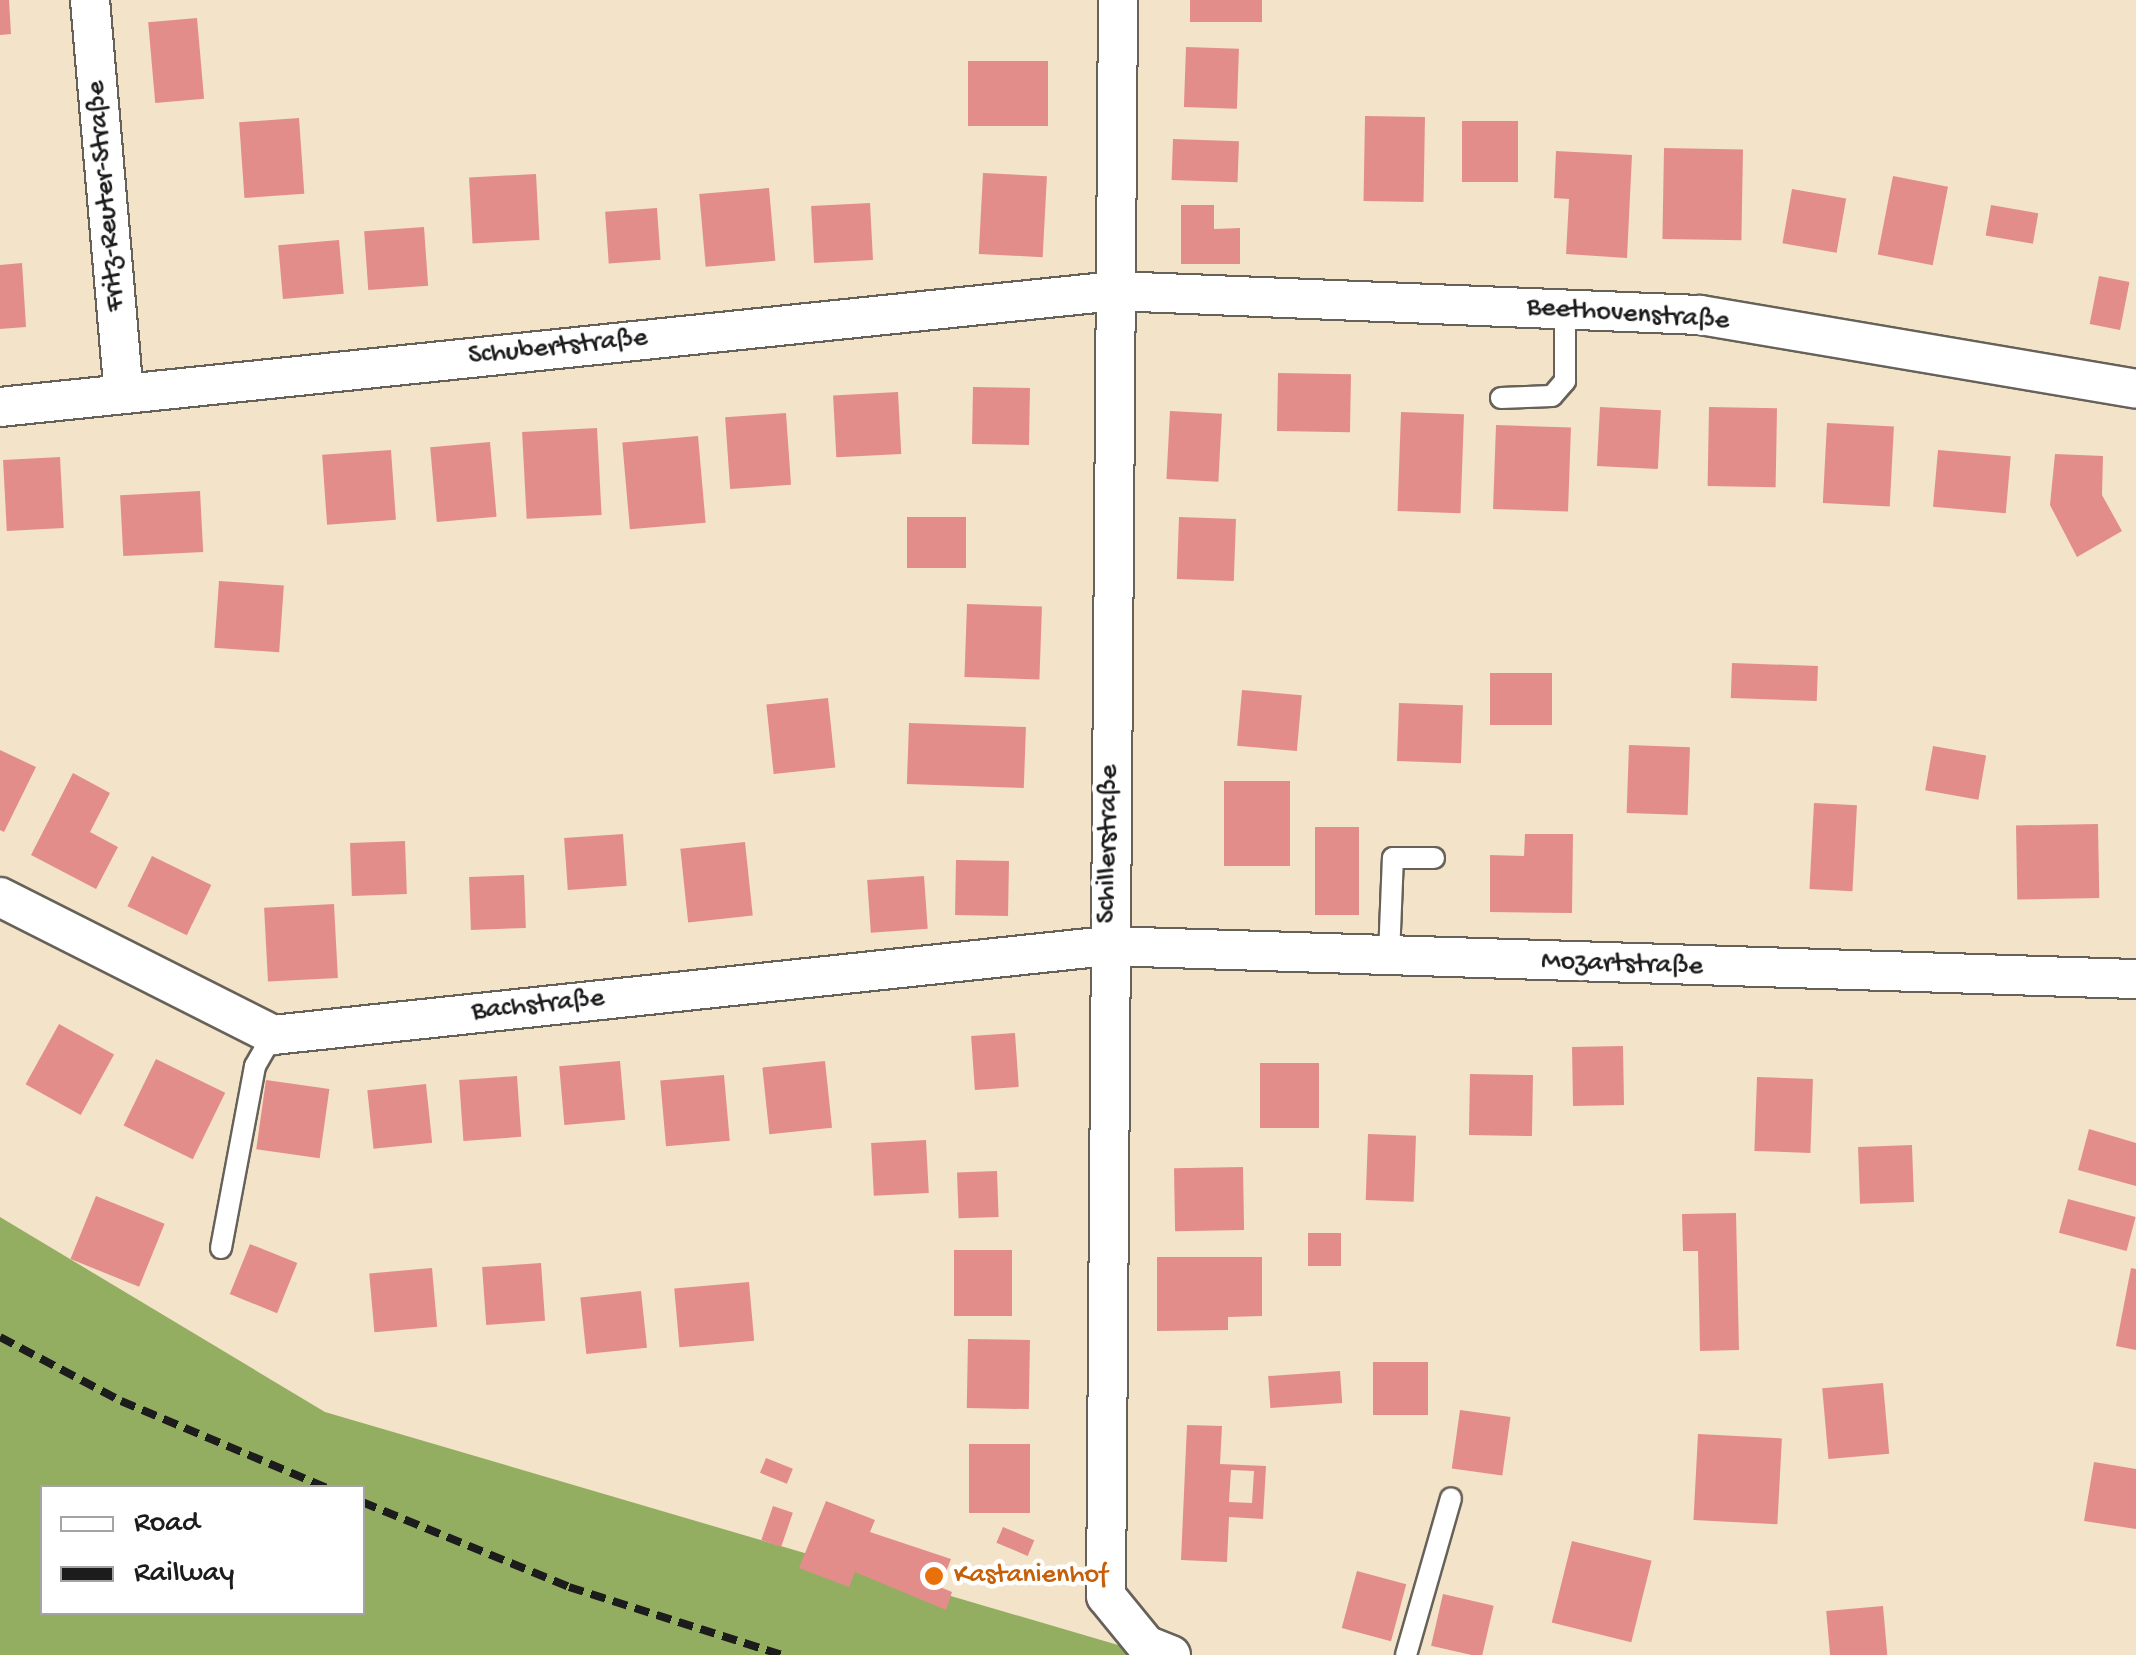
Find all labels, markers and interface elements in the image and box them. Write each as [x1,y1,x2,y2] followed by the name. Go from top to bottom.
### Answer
[80,79,134,313] street label: Fritz-Reuter-Straße
[1526,291,1730,339] street label: Beethovenstraße
[467,322,649,374] street label: Schubertstraße
[1091,764,1127,924] street label: Schillerstraße
[1541,945,1703,985] street label: Mozartstraße
[470,982,606,1030] street label: Bachstraße
[40,1485,365,1615] legend
[134,1507,200,1542] text: Road
[134,1557,234,1592] text: Railway
[954,1559,1108,1593] place label: Kastanienhof
[923,1565,945,1587] marker: Kastanienhof

